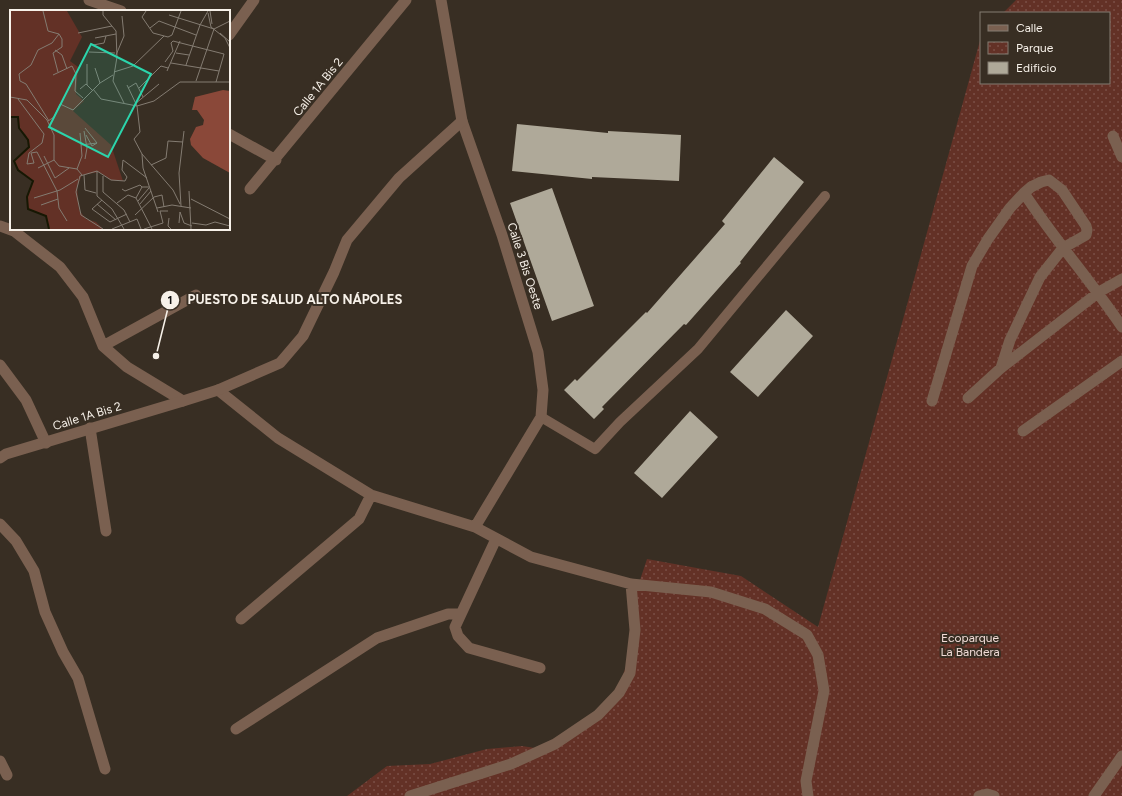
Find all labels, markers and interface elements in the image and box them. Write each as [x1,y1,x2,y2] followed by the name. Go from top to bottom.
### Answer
[10,10,230,230] inset map
[980,12,1110,84] legend
[1016,21,1043,35] text: Calle
[1016,41,1054,55] text: Parque
[290,55,346,119] street label: Calle 1A Bis 2
[1016,61,1056,75] text: Edificio
[504,221,546,312] street label: Calle 3 Bis Oeste
[160,287,411,312] callout: PUESTO DE SALUD ALTO NÁPOLES
[188,292,402,307] text: PUESTO DE SALUD ALTO NÁPOLES
[167,293,173,307] text: 1
[51,399,123,433] street label: Calle 1A Bis 2
[940,631,1000,659] park label: Ecoparque La Bandera

